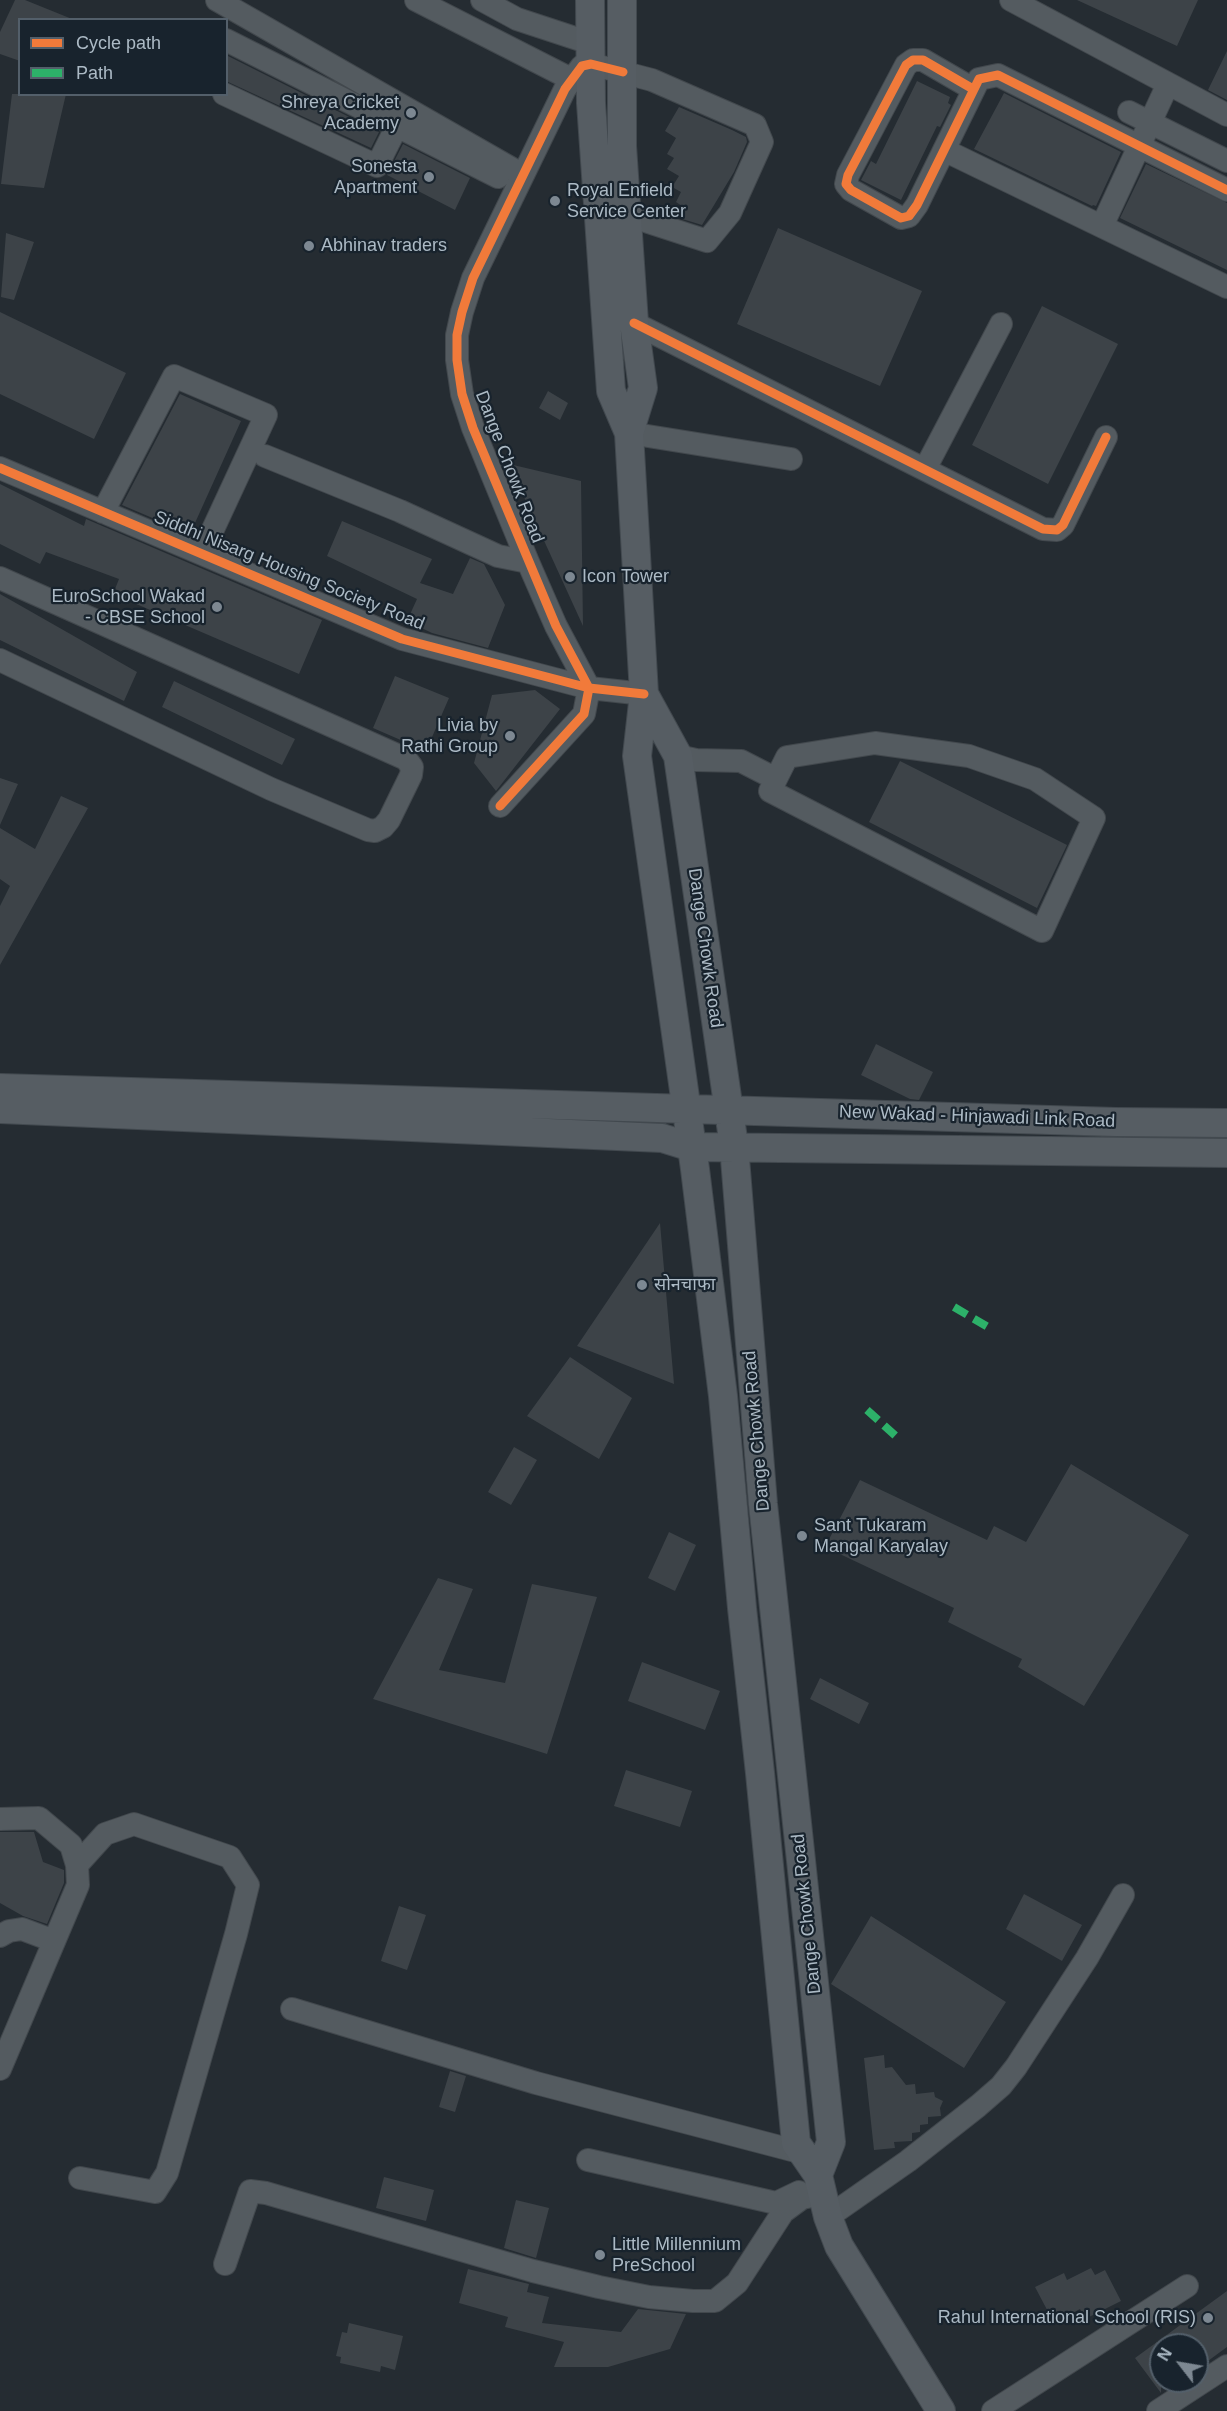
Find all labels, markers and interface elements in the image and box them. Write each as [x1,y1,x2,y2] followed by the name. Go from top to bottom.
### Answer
[18,18,228,96] legend
[76,33,161,53] text: Cycle path
[76,63,113,83] text: Path
[281,92,399,134] place label: Shreya Cricket Academy
[404,106,418,120] marker: Shreya Cricket Academy
[334,156,417,198] place label: Sonesta Apartment
[422,170,436,184] marker: Sonesta Apartment
[567,180,686,222] place label: Royal Enfield Service Center
[548,194,562,208] marker: Royal Enfield Service Center
[321,235,447,257] place label: Abhinav traders
[302,239,316,253] marker: Abhinav traders
[470,388,548,546] street label: Dange Chowk Road
[150,507,428,635] street label: Siddhi Nisarg Housing Society Road
[582,566,669,588] place label: Icon Tower
[563,570,577,584] marker: Icon Tower
[52,586,205,628] place label: EuroSchool Wakad - CBSE School
[210,600,224,614] marker: EuroSchool Wakad - CBSE School
[401,715,498,758] place label: Livia by Rathi Group
[503,729,517,743] marker: Livia by Rathi Group
[683,867,727,1029] street label: Dange Chowk Road
[838,1101,1116,1133] street label: New Wakad - Hinjawadi Link Road
[654,1274,715,1296] place label: सोनचाफा
[635,1278,649,1292] marker: सोनचाफा
[739,1350,775,1512] street label: Dange Chowk Road
[814,1515,948,1558] place label: Sant Tukaram Mangal Karyalay
[795,1529,809,1543] marker: Sant Tukaram Mangal Karyalay
[788,1833,826,1995] street label: Dange Chowk Road
[612,2234,741,2276] place label: Little Millennium PreSchool
[593,2248,607,2262] marker: Little Millennium PreSchool
[938,2307,1196,2329] place label: Rahul International School (RIS)
[1201,2311,1215,2325] marker: Rahul International School (RIS)
[1149,2333,1209,2393] north arrow
[1155,2345,1175,2364] text: N

